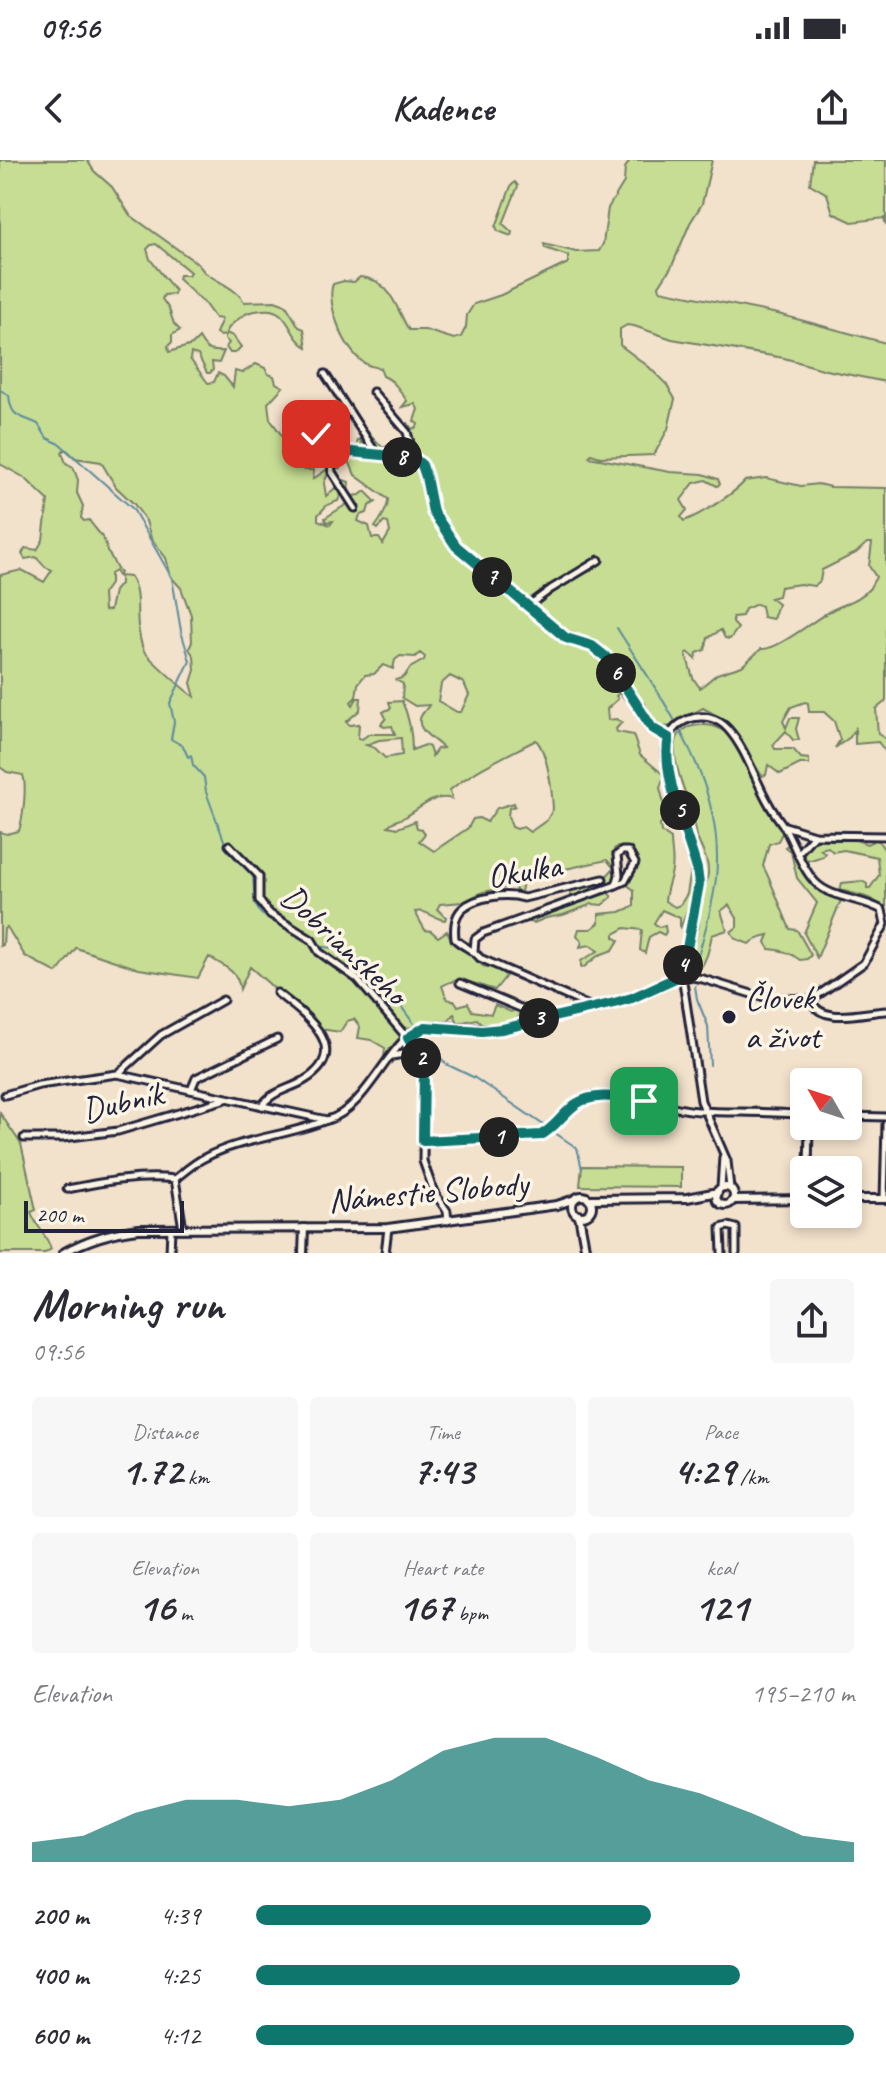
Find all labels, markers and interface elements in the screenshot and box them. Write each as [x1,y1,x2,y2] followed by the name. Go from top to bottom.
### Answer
[40,9,100,47] text: 09:56
[392,85,494,131] text: Kadence
[32,86,76,130] icon: back
[810,86,854,130] icon: share
[282,400,350,468] pin
[294,412,338,456] icon: check
[382,437,422,477] pin: 8
[397,443,407,471] text: 8
[472,557,512,597] pin: 7
[487,563,497,591] text: 7
[596,653,636,693] pin: 6
[611,659,621,687] text: 6
[660,790,700,830] pin: 5
[675,796,685,824] text: 5
[484,843,566,898] street label: Okulka
[273,875,420,1016] street label: Dobrianskeho
[663,945,703,985] pin: 4
[678,951,688,979] text: 4
[745,976,824,1058] place label: Človek a život
[519,998,559,1038] pin: 3
[534,1004,544,1032] text: 3
[720,1008,738,1026] marker: Človek a život
[401,1038,441,1078] pin: 2
[416,1044,426,1072] text: 2
[610,1067,678,1135] pin
[790,1068,862,1140] north arrow
[790,1068,862,1228] map controls
[78,1071,169,1132] street label: Dubník
[622,1079,666,1123] icon: arrive
[479,1117,519,1157] pin: 1
[494,1123,504,1151] text: 1
[790,1156,862,1228] button: layers
[326,1161,532,1222] street label: Námestie Slobody
[24,1197,184,1233] scale bar
[36,1201,83,1229] text: 200 m
[32,1277,224,1332] text: Morning run
[770,1279,854,1363] button: share
[32,1335,84,1368] text: 09:56
[132,1418,198,1446] text: Distance
[426,1418,460,1446] text: Time
[704,1418,738,1446] text: Pace
[121,1446,182,1496] text: 1.72
[412,1446,474,1496] text: 7:43
[673,1446,735,1496] text: 4:29
[182,1463,209,1491] text: km
[735,1463,769,1491] text: /km
[131,1554,199,1582] text: Elevation
[403,1554,483,1582] text: Heart rate
[706,1554,736,1582] text: kcal
[138,1582,175,1632] text: 16
[398,1582,453,1632] text: 167
[694,1582,748,1632] text: 121
[175,1599,192,1627] text: m
[453,1599,488,1627] text: bpm
[32,1677,112,1710] text: Elevation
[751,1677,854,1710] text: 195–210 m
[32,1899,88,1932] text: 200 m
[160,1899,200,1932] text: 4:39
[32,1959,88,1992] text: 400 m
[160,1959,200,1992] text: 4:25
[32,2019,89,2052] text: 600 m
[160,2019,200,2052] text: 4:12

